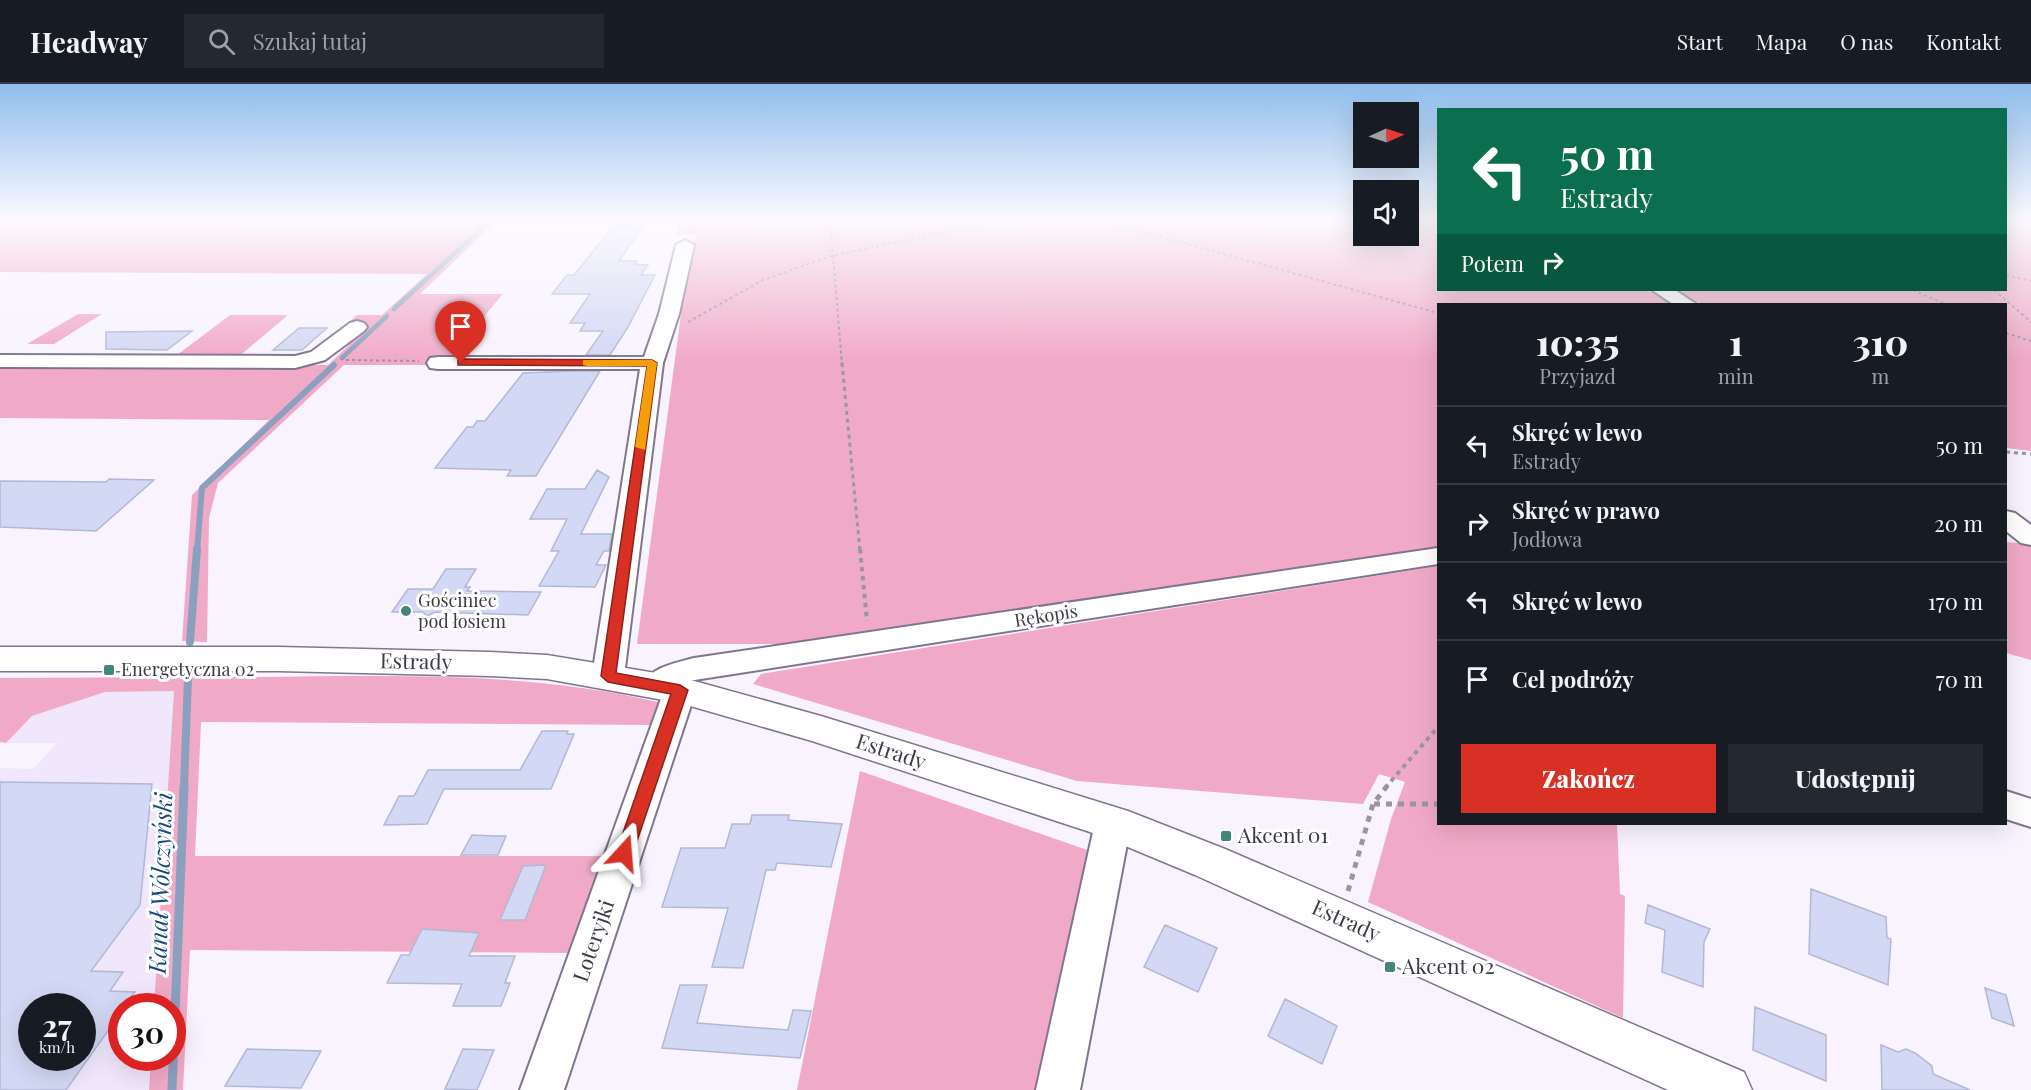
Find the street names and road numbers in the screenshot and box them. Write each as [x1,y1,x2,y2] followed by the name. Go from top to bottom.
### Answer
[1012,598,1079,632] street label: Rękopis
[380,645,453,675] street label: Estrady
[853,726,931,775] street label: Estrady
[1308,892,1386,947] street label: Estrady
[565,896,619,985] street label: Loteryjki

